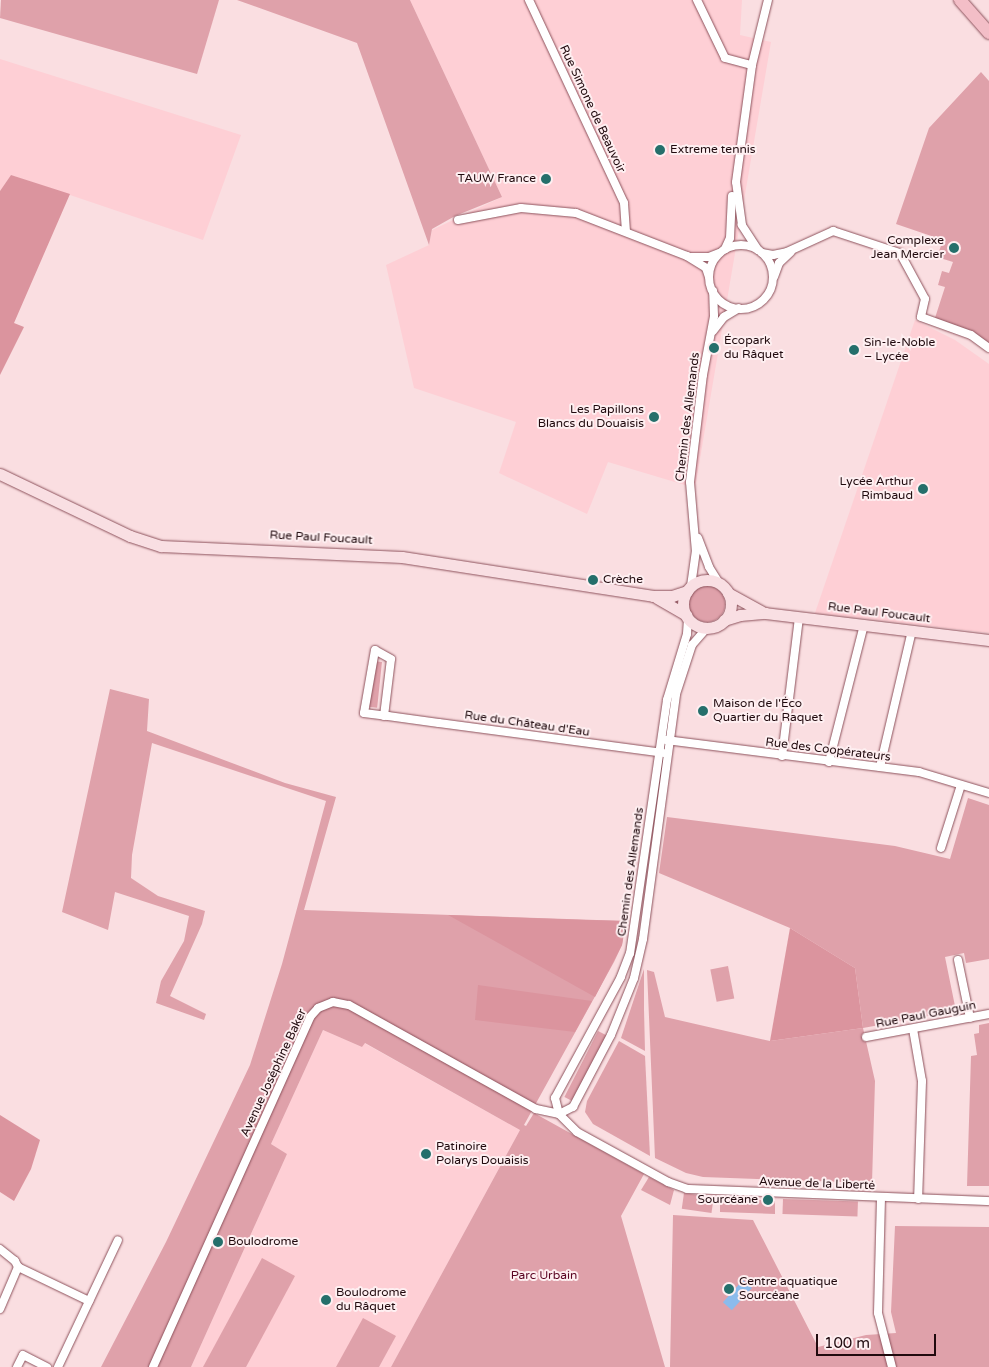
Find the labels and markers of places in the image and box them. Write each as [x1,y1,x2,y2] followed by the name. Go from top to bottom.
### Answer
[670,143,756,157] place label: Extreme tennis
[654,144,666,156] marker: Extreme tennis
[458,172,536,186] place label: TAUW France
[540,173,552,185] marker: TAUW France
[871,234,944,262] place label: Complexe Jean Mercier
[948,242,960,254] marker: Complexe Jean Mercier
[724,334,784,362] place label: Écopark du Râquet
[864,336,935,364] place label: Sin-le-Noble – Lycée
[708,342,720,354] marker: Écopark du Râquet
[848,344,860,356] marker: Sin-le-Noble – Lycée
[538,403,644,431] place label: Les Papillons Blancs du Douaisis
[648,411,660,423] marker: Les Papillons Blancs du Douaisis
[839,475,913,503] place label: Lycée Arthur Rimbaud
[917,483,929,495] marker: Lycée Arthur Rimbaud
[603,573,643,587] place label: Crèche
[587,574,599,586] marker: Crèche
[713,697,823,725] place label: Maison de l'Éco Quartier du Raquet
[697,705,709,717] marker: Maison de l'Éco Quartier du Raquet
[436,1140,528,1168] place label: Patinoire Polarys Douaisis
[420,1148,432,1160] marker: Patinoire Polarys Douaisis
[698,1193,758,1207] place label: Sourcéane
[762,1194,774,1206] marker: Sourcéane
[228,1235,298,1249] place label: Boulodrome
[212,1236,224,1248] marker: Boulodrome
[739,1275,837,1303] place label: Centre aquatique Sourcéane
[723,1283,735,1295] marker: Centre aquatique Sourcéane
[336,1286,406,1314] place label: Boulodrome du Râquet
[320,1294,332,1306] marker: Boulodrome du Râquet

